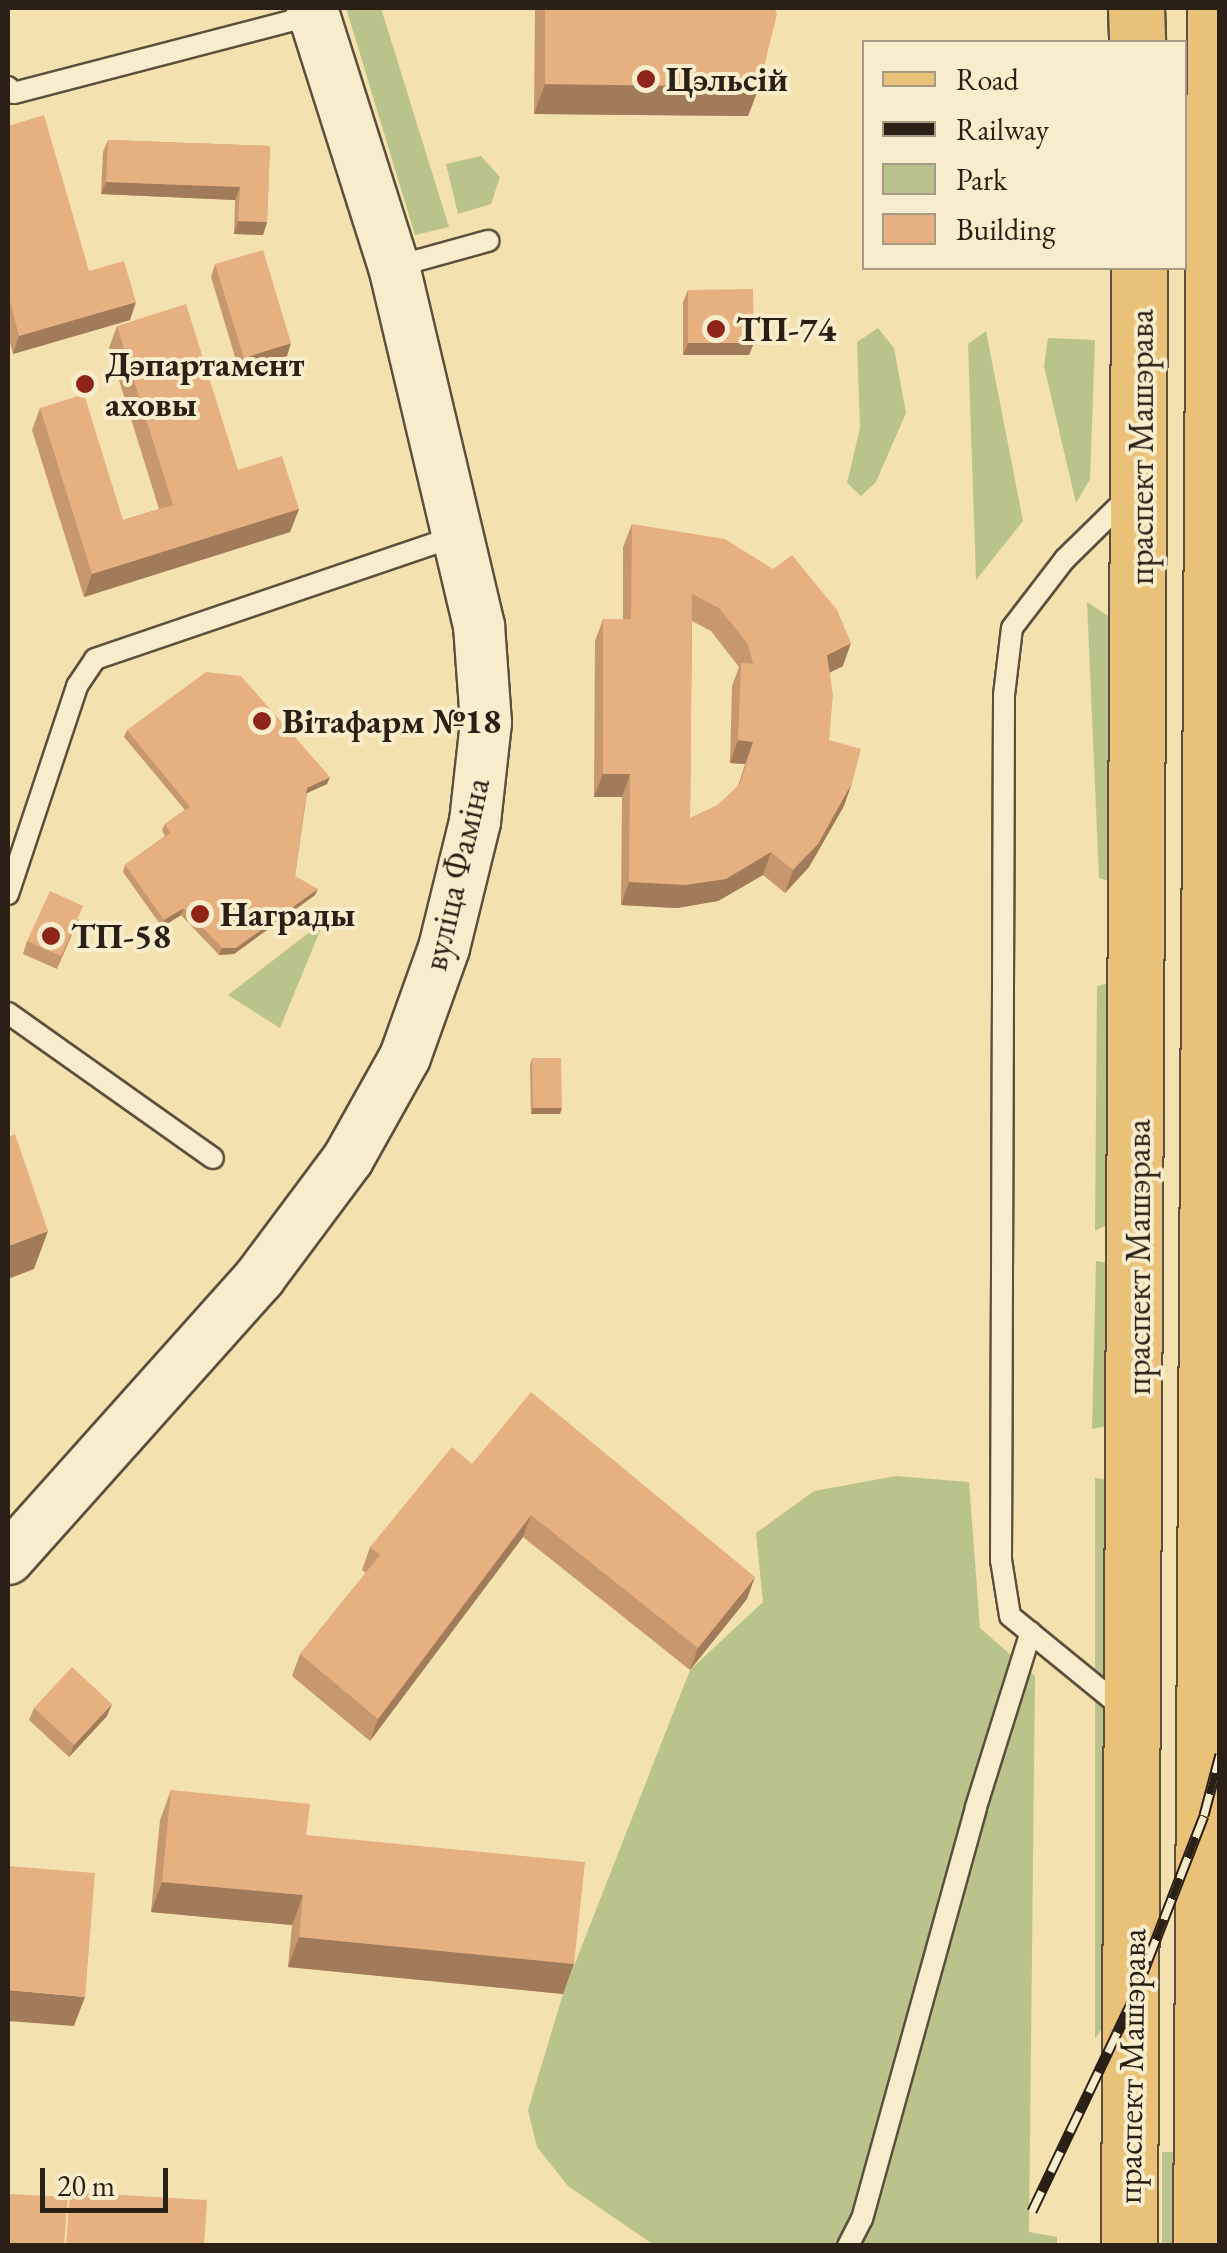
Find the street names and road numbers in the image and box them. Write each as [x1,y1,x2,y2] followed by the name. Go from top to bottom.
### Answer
[1120,309,1162,585] street label: праспект Машэрава
[413,774,499,974] street label: вуліца Фаміна
[1117,1119,1159,1395] street label: праспект Машэрава
[1108,1928,1154,2204] street label: праспект Машэрава

